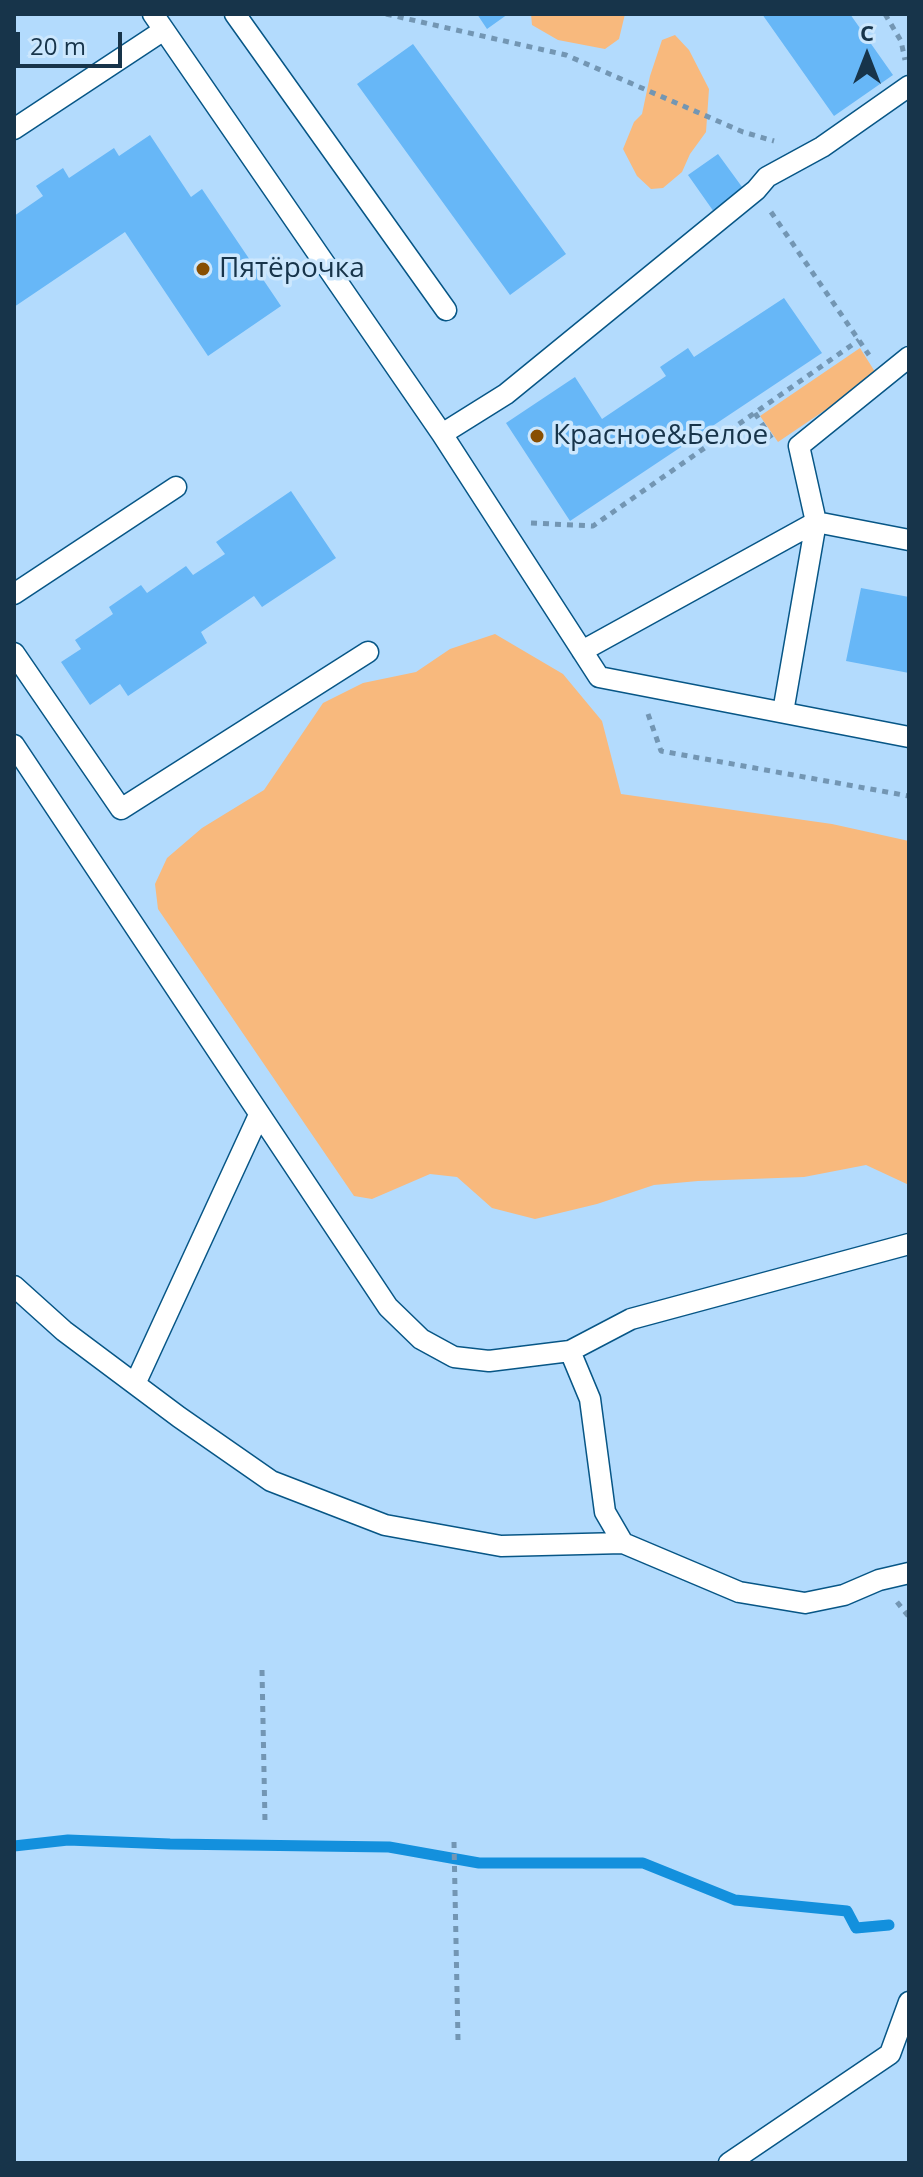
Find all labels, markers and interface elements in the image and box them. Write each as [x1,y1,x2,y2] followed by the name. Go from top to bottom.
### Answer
[20,16,126,66] scale bar
[827,16,907,96] north arrow
[860,17,874,47] text: С
[30,29,86,62] text: 20 m
[219,252,365,286] place label: Пятёрочка
[194,260,212,278] marker: Пятёрочка
[553,419,768,453] place label: Красное&Белое
[528,427,546,445] marker: Красное&Белое

